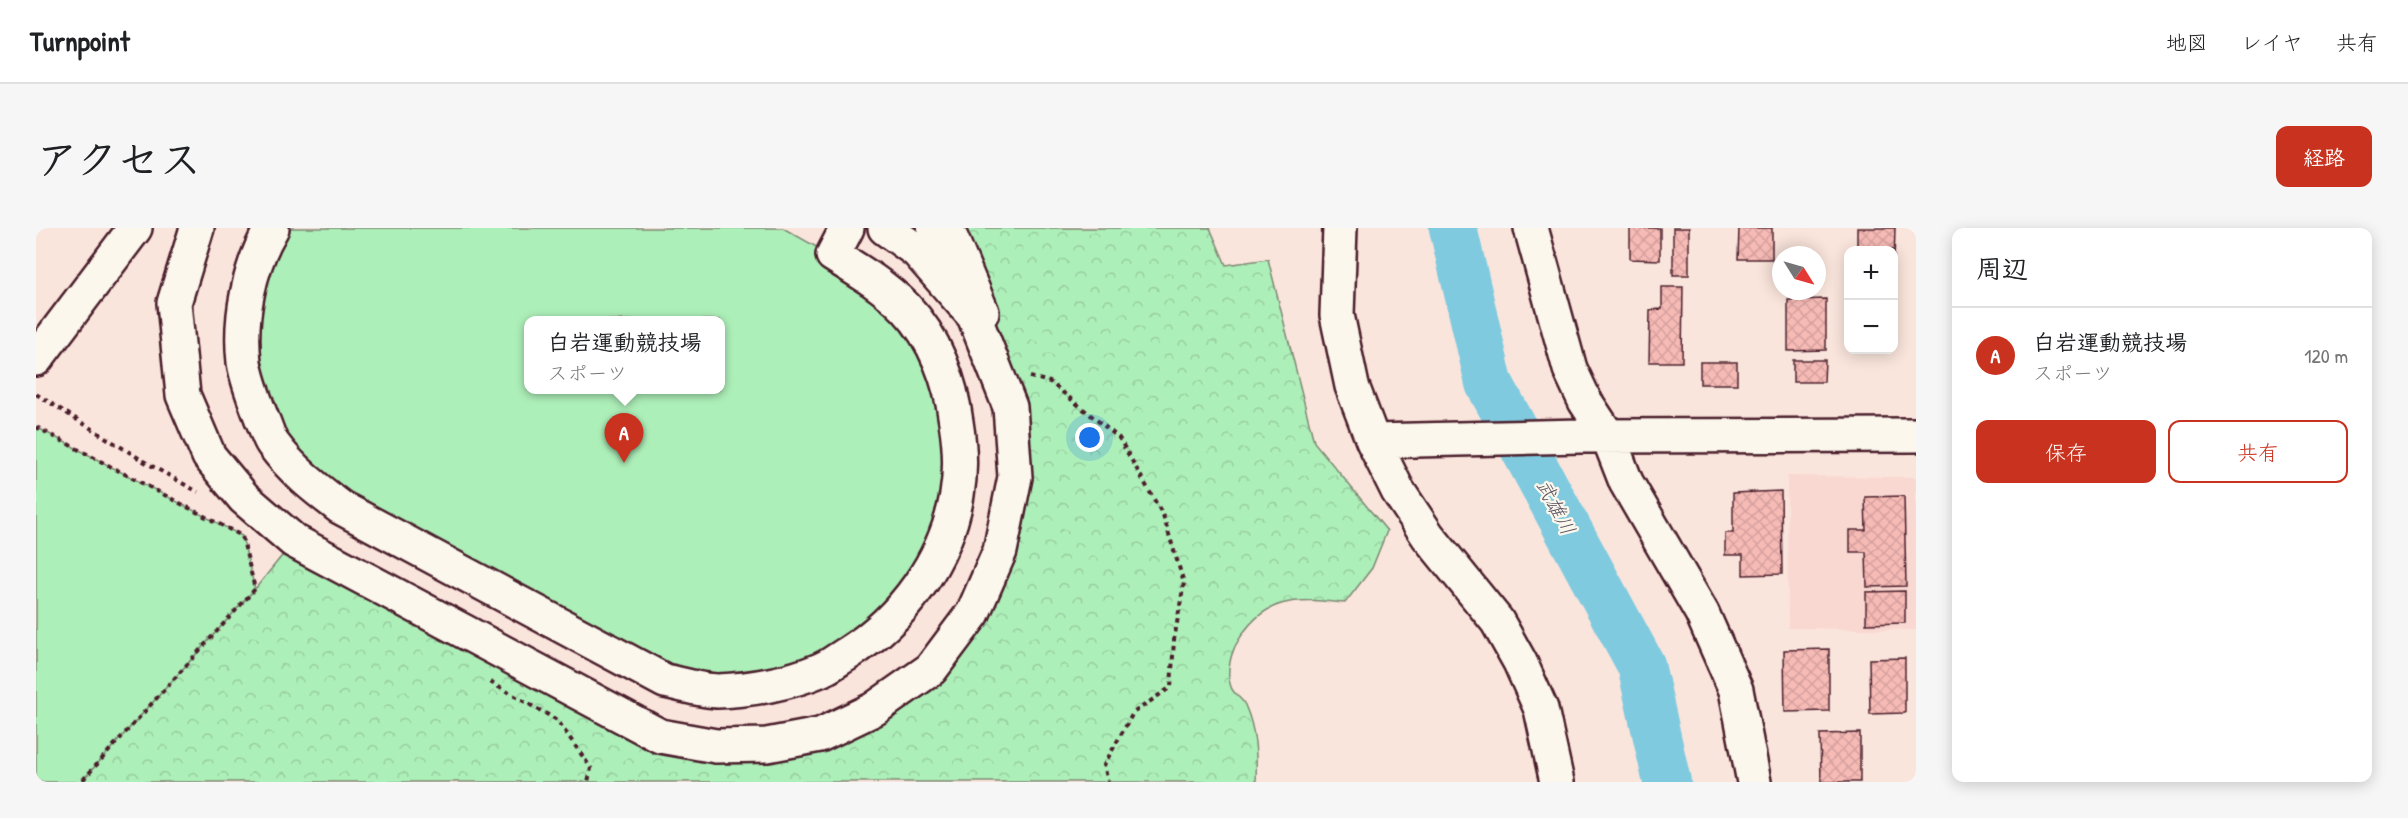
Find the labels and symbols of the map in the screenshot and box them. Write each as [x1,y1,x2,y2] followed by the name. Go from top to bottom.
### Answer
[1772,246,1826,300] north arrow
[604,414,644,463] pin: A
[1075,423,1104,452] your location
[1530,474,1582,540] water label: 武雄川

